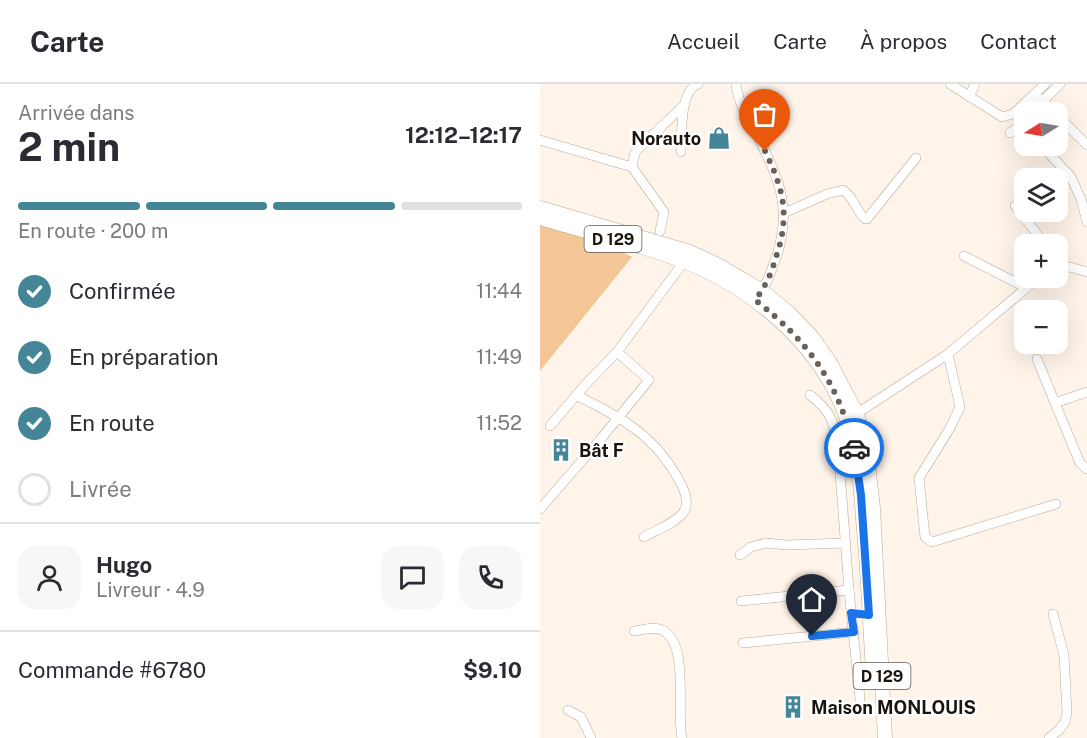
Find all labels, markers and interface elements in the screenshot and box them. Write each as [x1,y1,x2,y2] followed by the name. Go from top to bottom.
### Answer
[30,25,104,58] text: Carte
[667,29,740,54] text: Accueil
[773,29,827,54] text: Carte
[860,29,947,54] text: À propos
[980,29,1057,54] text: Contact
[739,89,790,151] pin
[748,98,781,131] icon: bag
[18,101,134,125] text: Arrivée dans
[1014,102,1068,156] north arrow
[1014,102,1068,354] map controls
[405,122,522,148] text: 12:12–12:17
[18,124,120,170] text: 2 min
[706,125,732,151] shop icon: Norauto
[631,128,701,149] place label: Norauto
[1014,168,1068,222] button: layers
[18,219,168,243] text: En route · 200 m
[584,226,641,252] road number: D 129
[1014,234,1068,288] button: +
[18,275,51,308] icon: check
[69,278,176,304] text: Confirmée
[476,279,522,303] text: 11:44
[1014,300,1068,354] button: −
[18,341,51,374] icon: check
[69,344,219,370] text: En préparation
[476,345,522,369] text: 11:49
[18,407,51,440] icon: check
[69,410,155,436] text: En route
[476,411,522,435] text: 11:52
[824,418,884,478] courier
[838,432,871,465] icon: car
[548,437,574,463] building icon: Bât F
[579,440,624,461] place label: Bât F
[69,476,132,502] text: Livrée
[18,546,81,609] button: person
[381,546,444,609] button: chat
[459,546,522,609] button: phone
[96,552,152,578] text: Hugo
[786,574,837,636] pin
[96,578,205,602] text: Livreur · 4.9
[795,583,828,616] icon: home
[18,657,206,683] text: Commande #6780
[463,657,522,683] text: $9.10
[854,663,910,689] road number: D 129
[780,694,806,720] building icon: Maison MONLOUIS
[811,697,976,718] place label: Maison MONLOUIS

